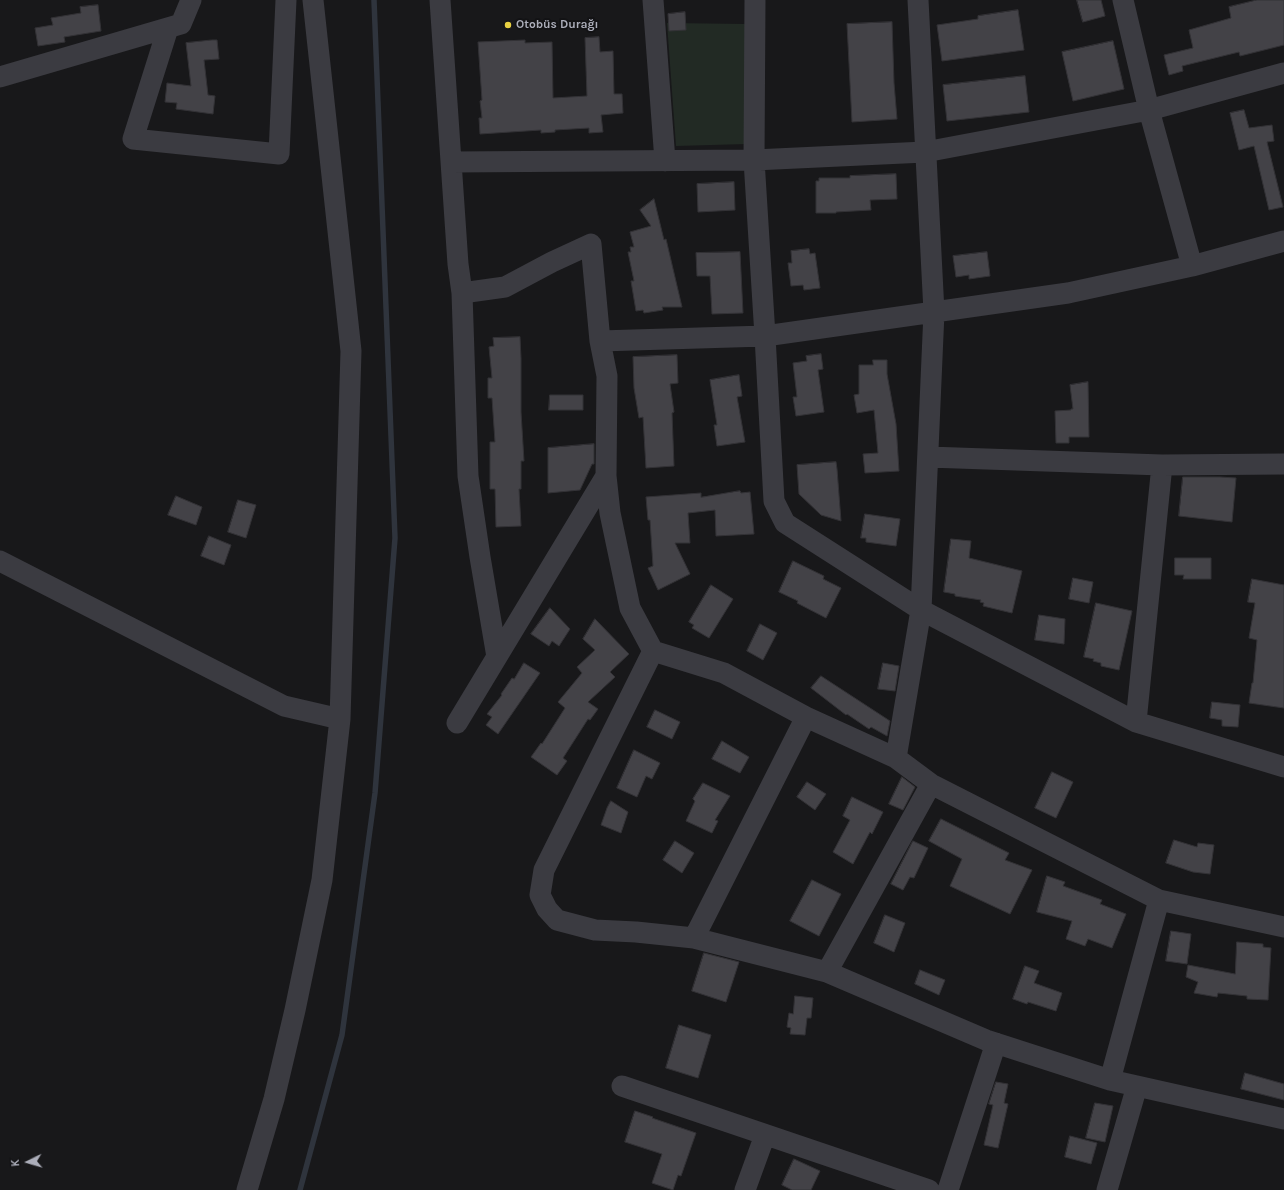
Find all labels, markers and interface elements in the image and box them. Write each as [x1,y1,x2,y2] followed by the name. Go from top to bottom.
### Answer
[516,18,598,32] place label: Otobüs Durağı
[503,20,513,30] marker: Otobüs Durağı
[8,1142,48,1182] north arrow
[9,1159,22,1167] text: K

